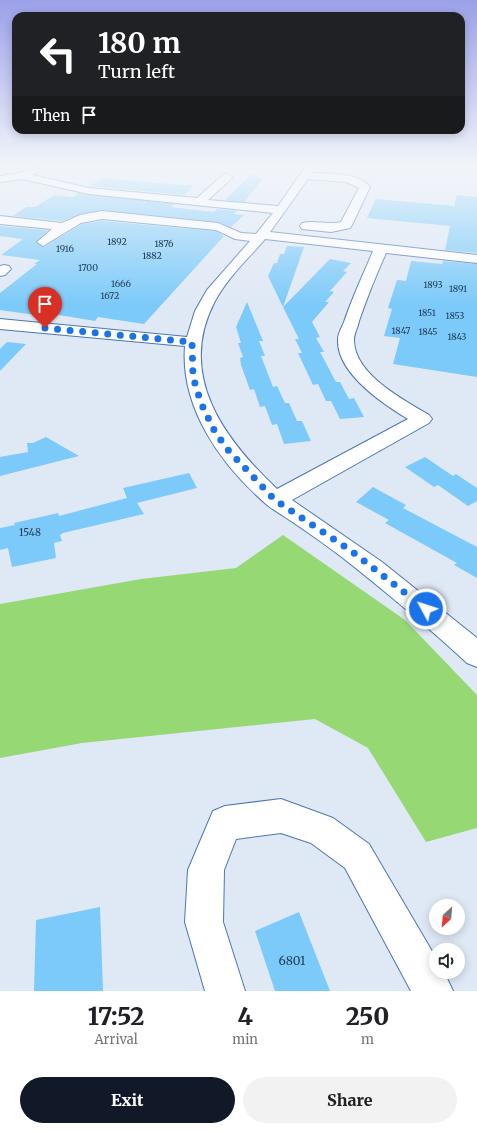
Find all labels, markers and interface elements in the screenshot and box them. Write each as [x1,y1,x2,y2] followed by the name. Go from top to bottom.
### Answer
[98,25,181,61] text: 180 m
[32,28,84,80] icon: left
[98,60,175,83] text: Turn left
[78,104,100,126] icon: arrive
[32,106,70,125] text: Then
[107,236,127,247] house number: 1892
[154,238,174,249] house number: 1876
[56,243,75,254] house number: 1916
[142,250,162,261] house number: 1882
[78,262,98,273] house number: 1700
[111,278,132,289] house number: 1666
[423,279,443,290] house number: 1893
[449,283,467,294] house number: 1891
[28,287,62,328] pin
[101,290,119,301] house number: 1672
[34,293,56,315] icon: arrive
[418,307,436,318] house number: 1851
[446,310,464,321] house number: 1853
[392,325,410,336] house number: 1847
[418,326,438,337] house number: 1845
[447,331,467,342] house number: 1843
[19,526,41,539] house number: 1548
[405,588,447,630] position arrow
[429,899,465,935] north arrow
[429,899,465,979] map controls
[429,943,465,979] button: sound
[278,953,306,968] house number: 6801
[88,1001,144,1032] text: 17:52
[237,1001,253,1032] text: 4
[346,1001,389,1032] text: 250
[94,1031,138,1048] text: Arrival
[232,1031,258,1048] text: min
[361,1031,374,1048] text: m
[20,1077,235,1123] button: Exit
[243,1077,457,1123] button: Share

